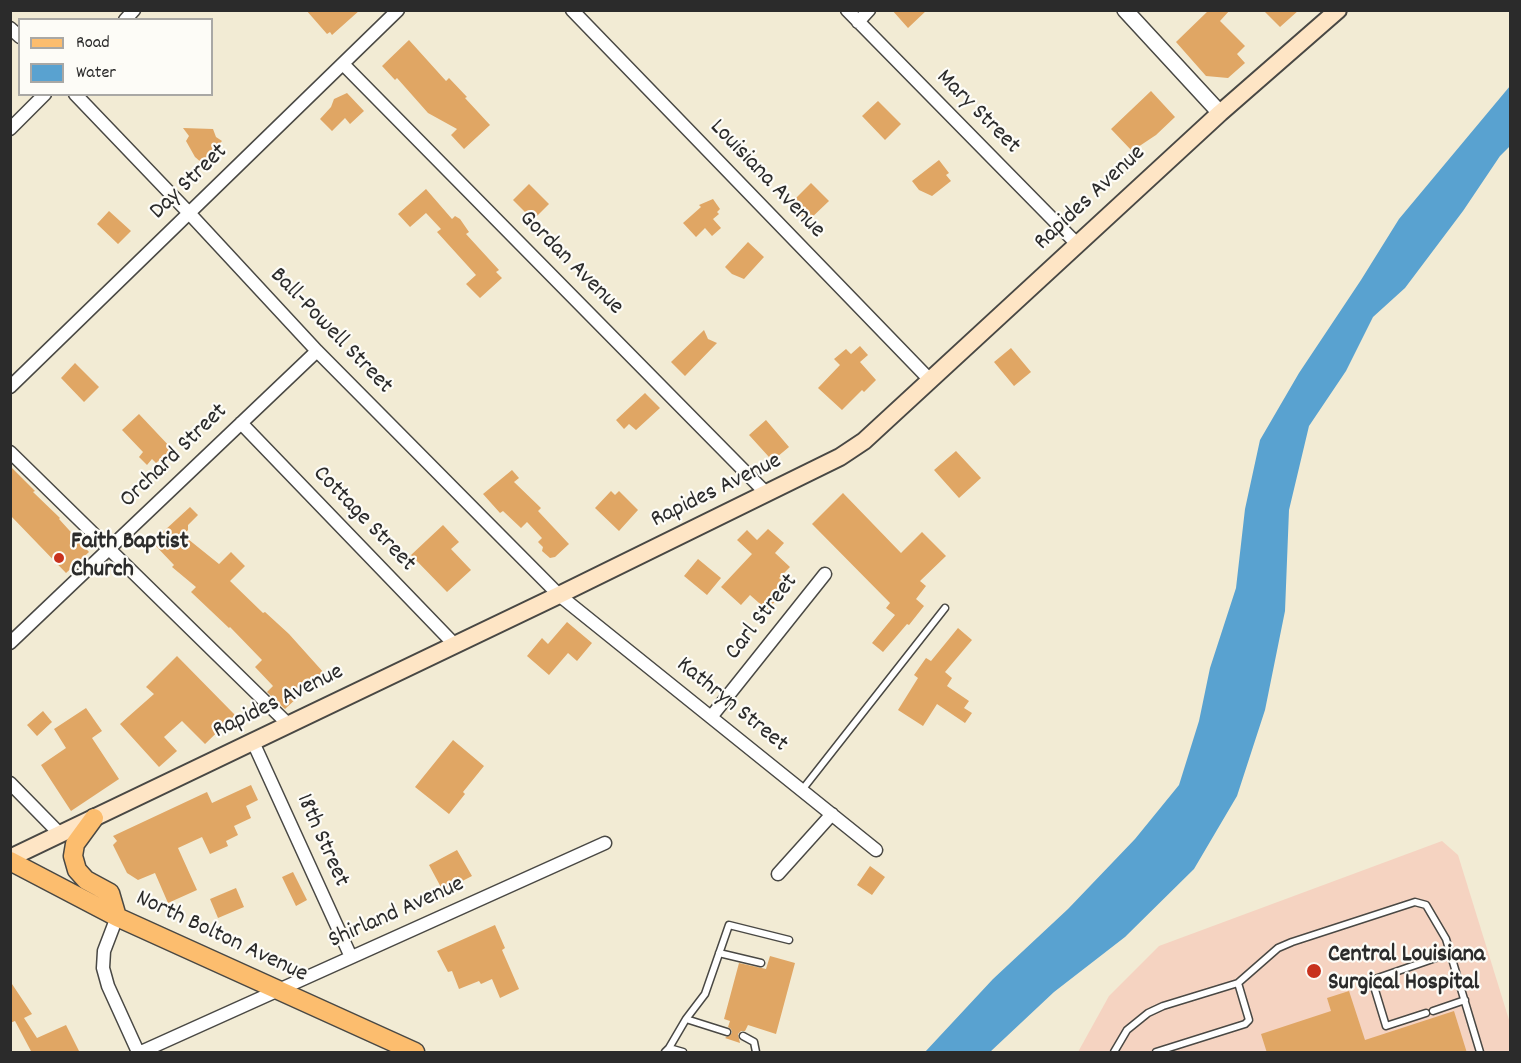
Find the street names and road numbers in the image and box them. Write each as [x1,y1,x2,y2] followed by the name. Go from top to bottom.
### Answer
[929,65,1025,161] street label: Mary Street
[702,114,830,246] street label: Louisiana Avenue
[145,139,235,227] street label: Day Street
[1029,140,1153,258] street label: Rapides Avenue
[512,206,628,322] street label: Gordan Avenue
[262,263,398,401] street label: Ball-Powell Street
[115,399,235,515] street label: Orchard Street
[647,448,787,536] street label: Rapides Avenue
[305,461,421,579] street label: Cottage Street
[720,569,806,667] street label: Carl Street
[669,652,793,760] street label: Kathryn Street
[209,659,349,747] street label: Rapides Avenue
[288,790,354,892] street label: 18th Street
[325,871,469,957] street label: Shirland Avenue
[130,886,312,990] street label: North Bolton Avenue

